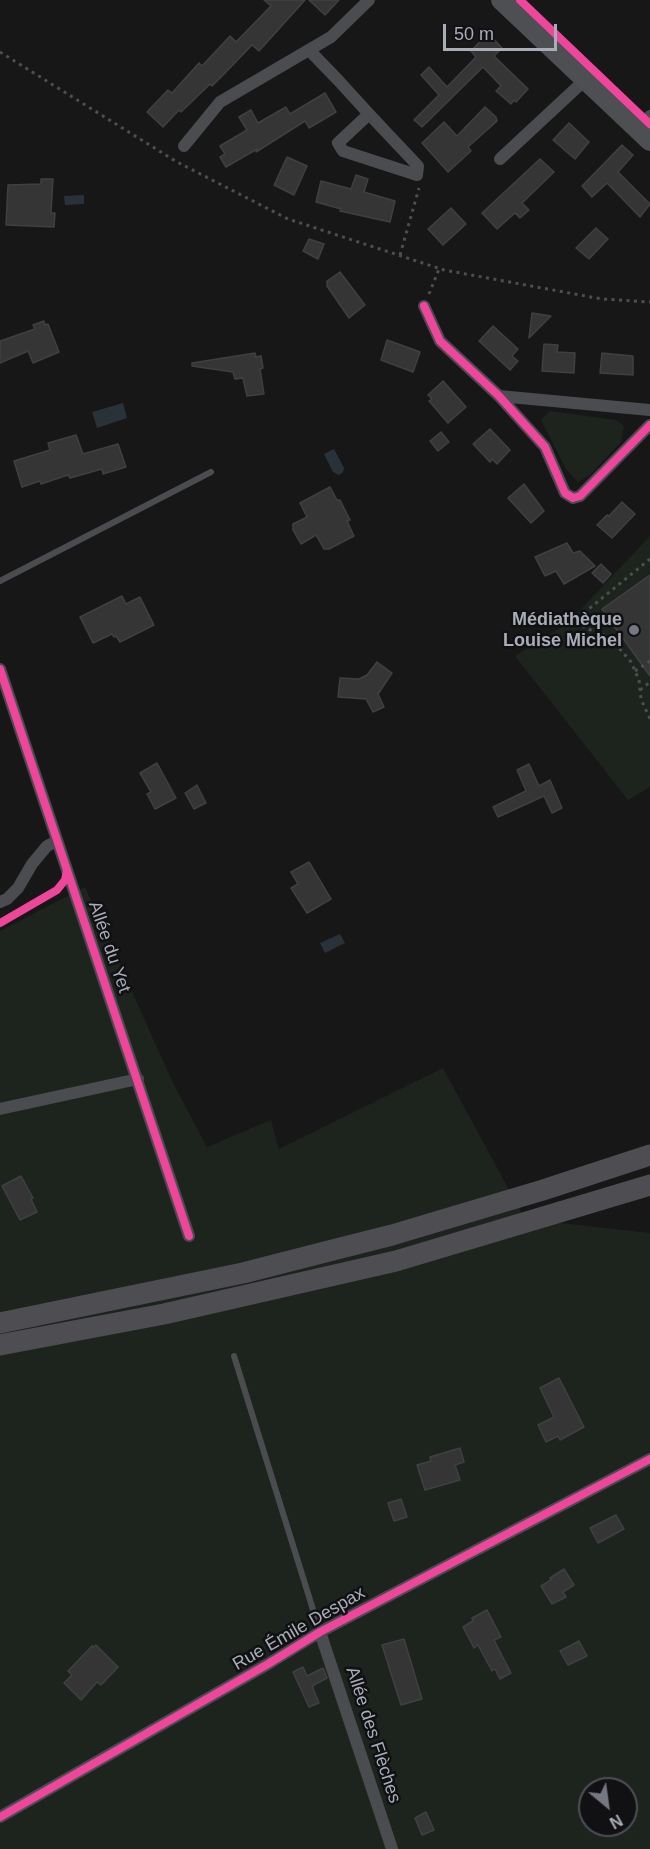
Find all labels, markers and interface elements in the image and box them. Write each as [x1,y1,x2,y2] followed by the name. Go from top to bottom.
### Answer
[446,12,560,50] scale bar
[454,24,494,44] text: 50 m
[503,609,622,652] place label: Médiathèque Louise Michel
[627,623,641,637] marker: Médiathèque Louise Michel
[83,898,135,996] street label: Allée du Yet
[229,1582,369,1676] street label: Rue Émile Despax
[341,1664,405,1806] street label: Allée des Flèches
[578,1777,638,1837] north arrow
[607,1811,625,1832] text: N

